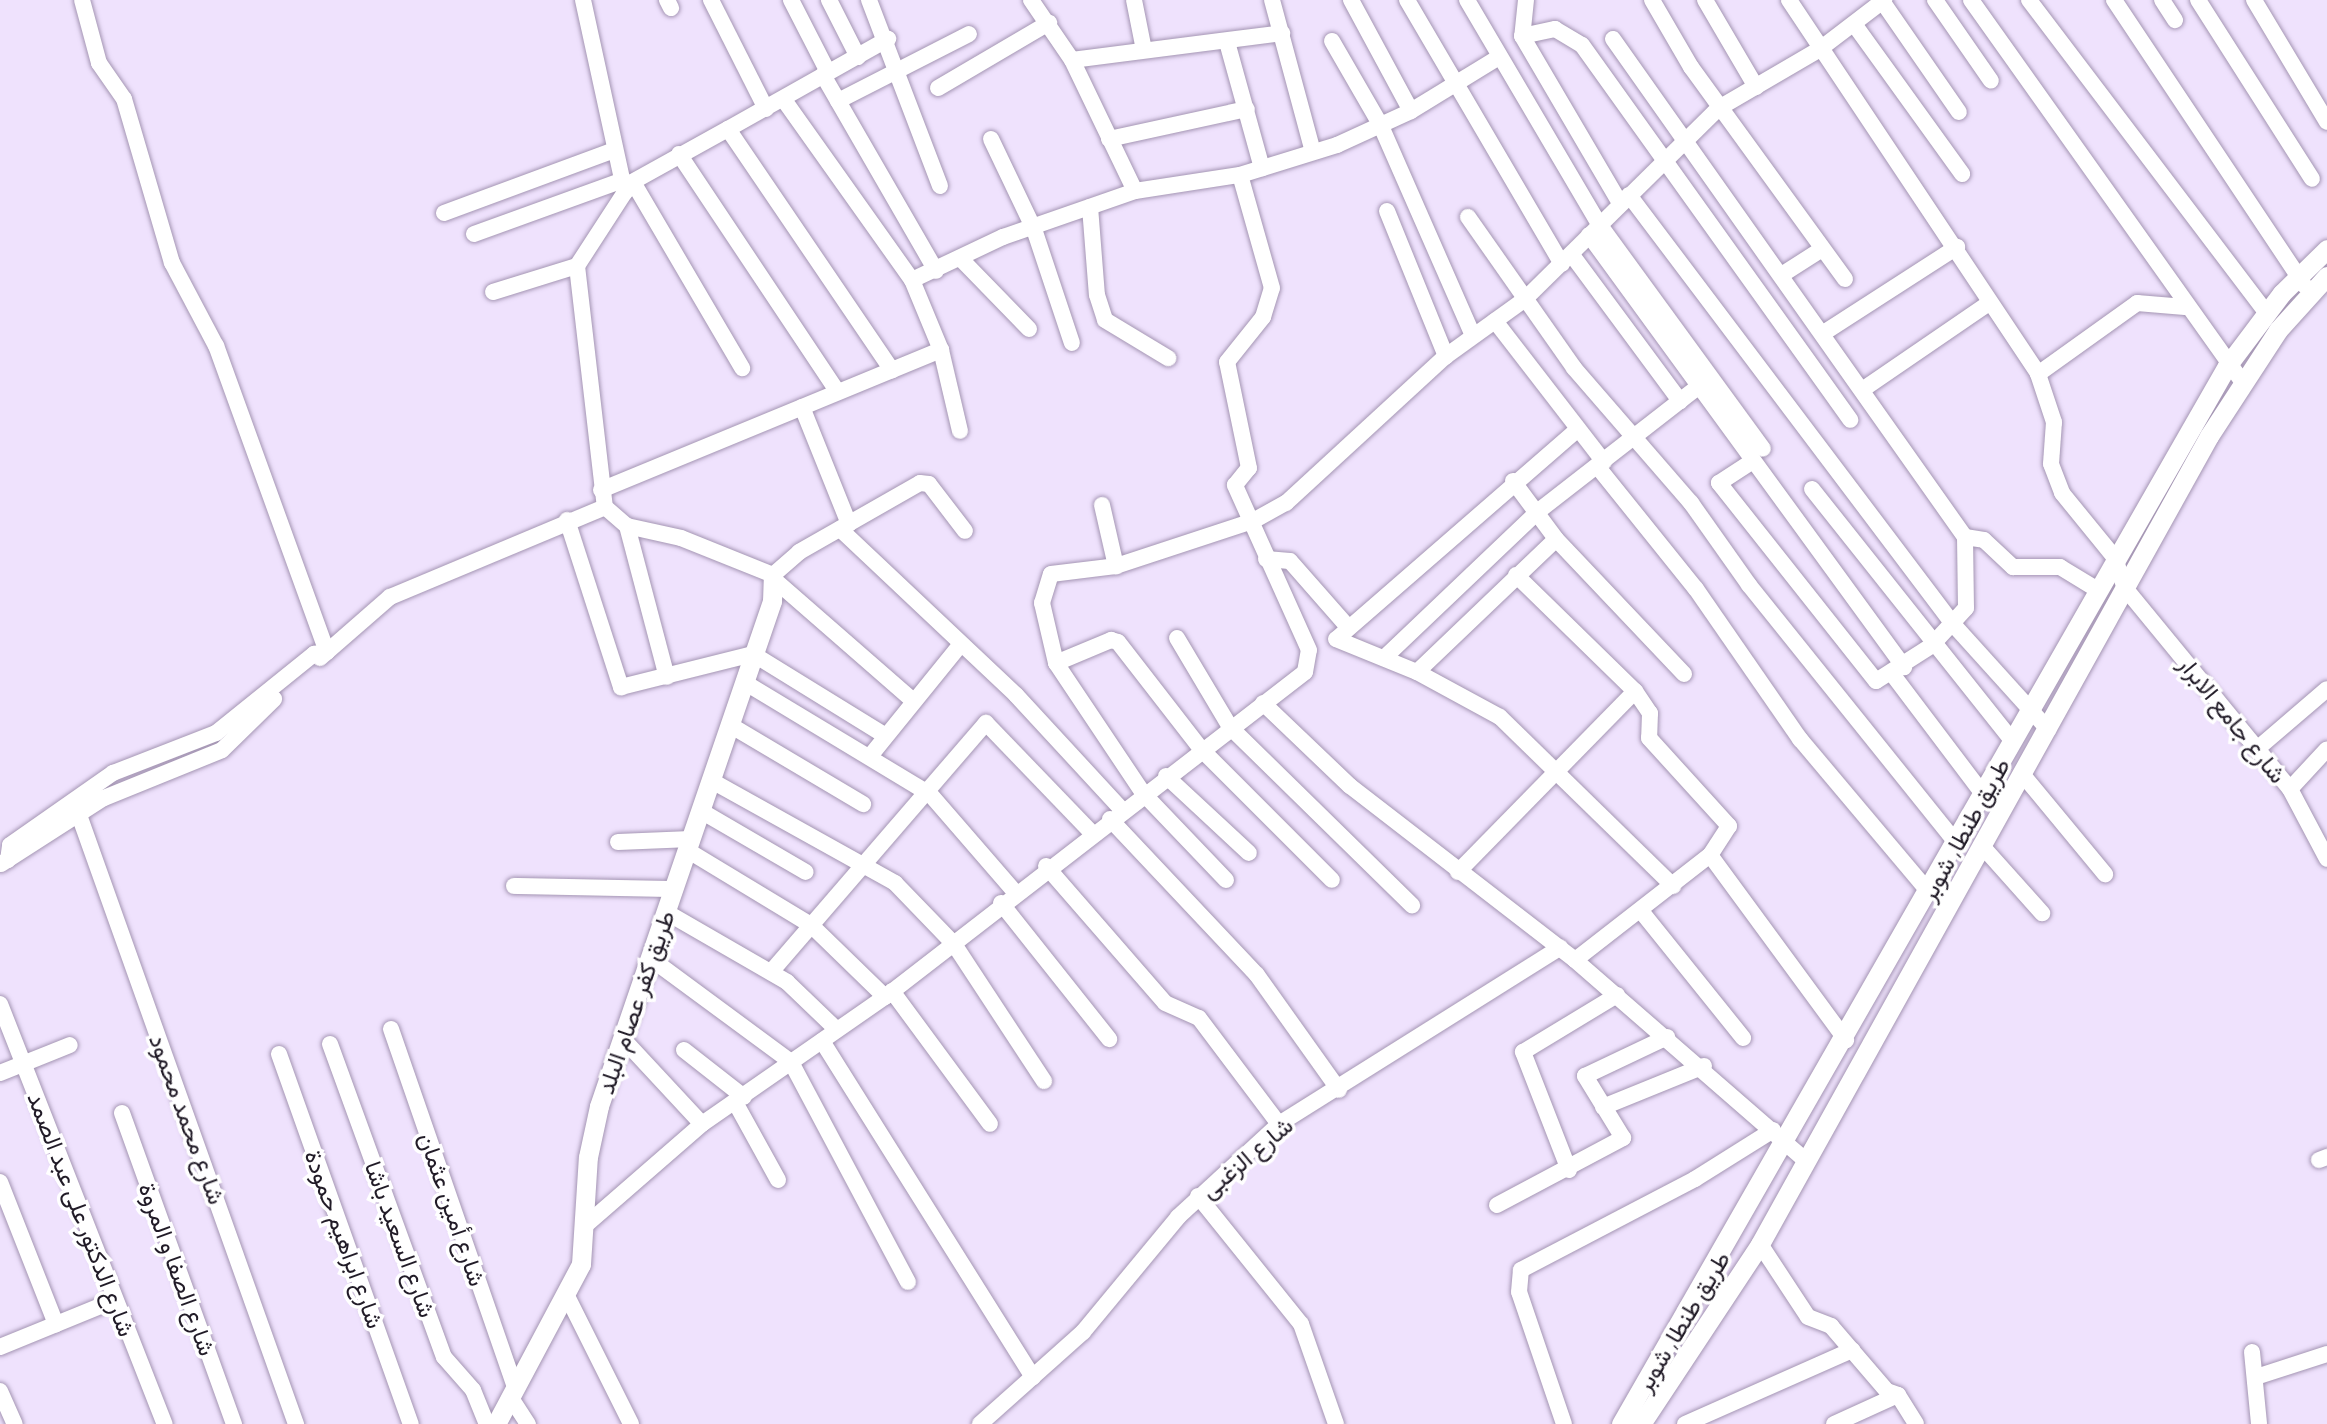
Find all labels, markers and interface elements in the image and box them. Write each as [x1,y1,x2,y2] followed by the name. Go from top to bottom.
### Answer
[2173,650,2293,788] street label: شارع جامع الابرار
[1913,753,2015,905] street label: طريق طنطا, شوبر
[590,907,680,1097] street label: طريق كفر عصام البلد
[144,1030,232,1208] street label: شارع محمد محمود
[22,1088,142,1340] street label: شارع الدكتور على عبد الصمد
[1194,1110,1298,1204] street label: شارع الزغبى
[413,1128,493,1290] street label: شارع أمين عثمان
[299,1146,391,1332] street label: شارع ابراهيم حمودة
[359,1157,443,1321] street label: شارع السعيد باشا
[133,1179,223,1359] street label: شارع الصفا و المروة
[1629,1245,1735,1397] street label: طريق طنطا, شوبر

